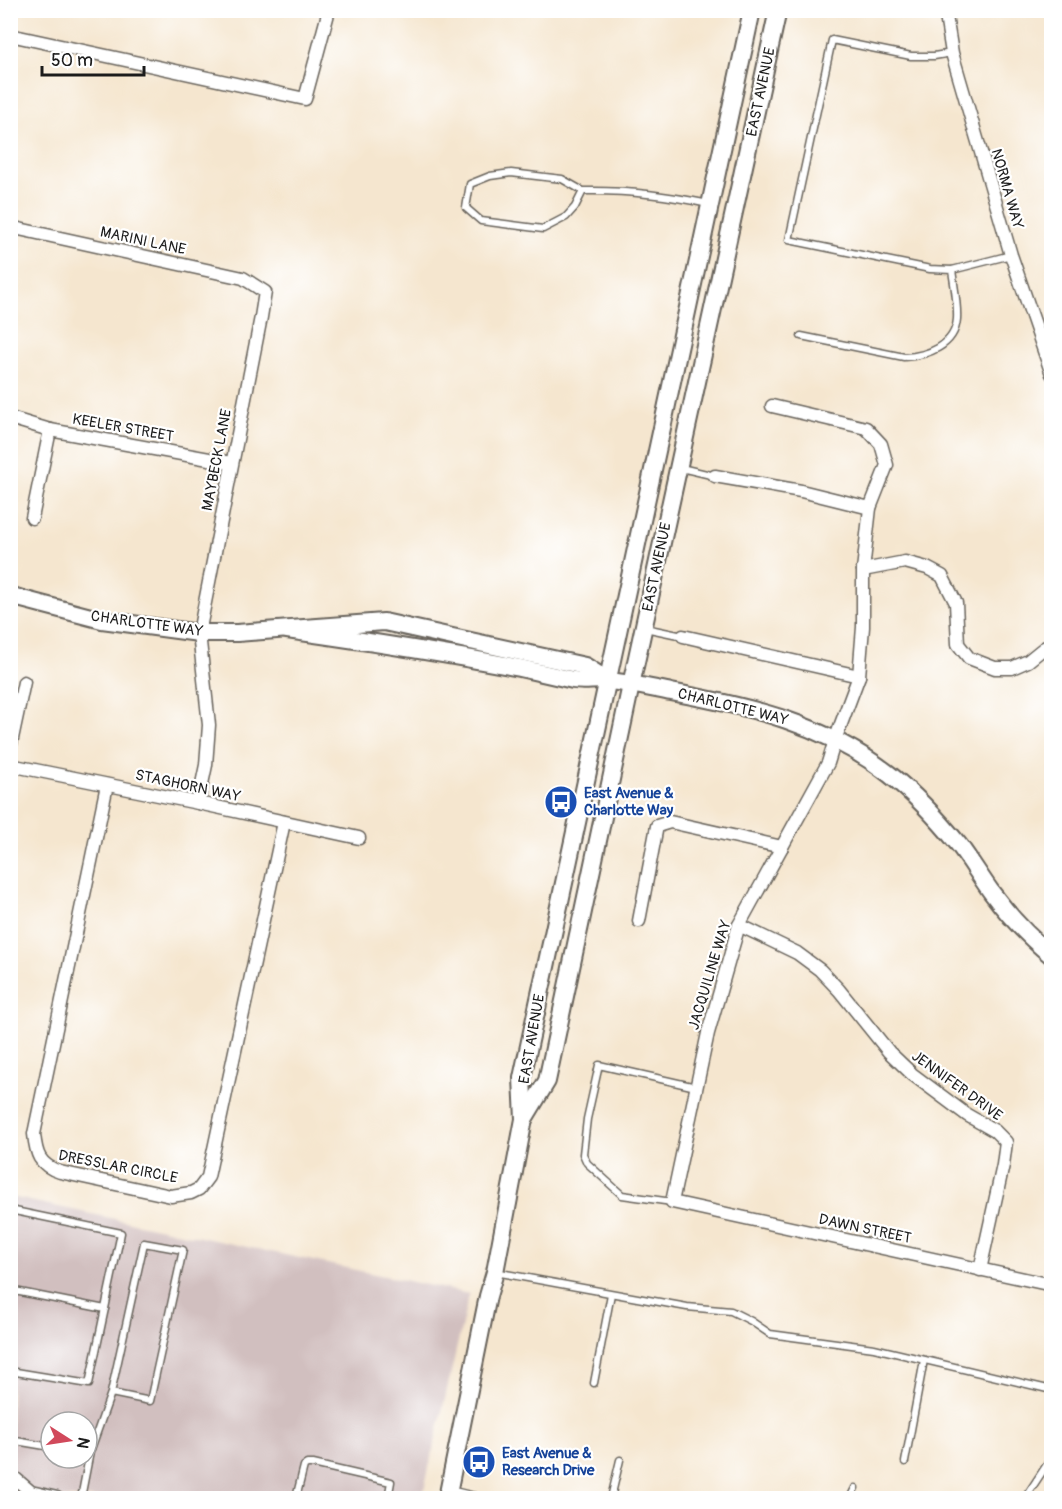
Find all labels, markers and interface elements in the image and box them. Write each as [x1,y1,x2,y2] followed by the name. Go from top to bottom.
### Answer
[42,39,144,77] scale bar
[742,46,780,138] street label: EAST AVENUE
[51,49,93,72] text: 50 m
[986,147,1028,232] street label: NORMA WAY
[98,223,188,259] street label: MARINI LANE
[198,407,236,512] street label: MAYBECK LANE
[71,410,175,446] street label: KEELER STREET
[638,521,676,613] street label: EAST AVENUE
[90,607,205,641] street label: CHARLOTTE WAY
[676,684,790,730] street label: CHARLOTTE WAY
[133,766,243,807] street label: STAGHORN WAY
[543,784,579,820] bus stop icon: East Avenue & Charlotte Way
[584,784,674,820] place label: East Avenue & Charlotte Way
[684,918,736,1032] street label: JACQUILINE WAY
[515,993,549,1085] street label: EAST AVENUE
[908,1047,1006,1125] street label: JENNIFER DRIVE
[57,1146,179,1188] street label: DRESSLAR CIRCLE
[817,1210,913,1248] street label: DAWN STREET
[39,1410,99,1470] north arrow
[72,1436,94,1450] text: N
[461,1444,497,1480] bus stop icon: East Avenue & Research Drive
[502,1444,595,1480] place label: East Avenue & Research Drive

